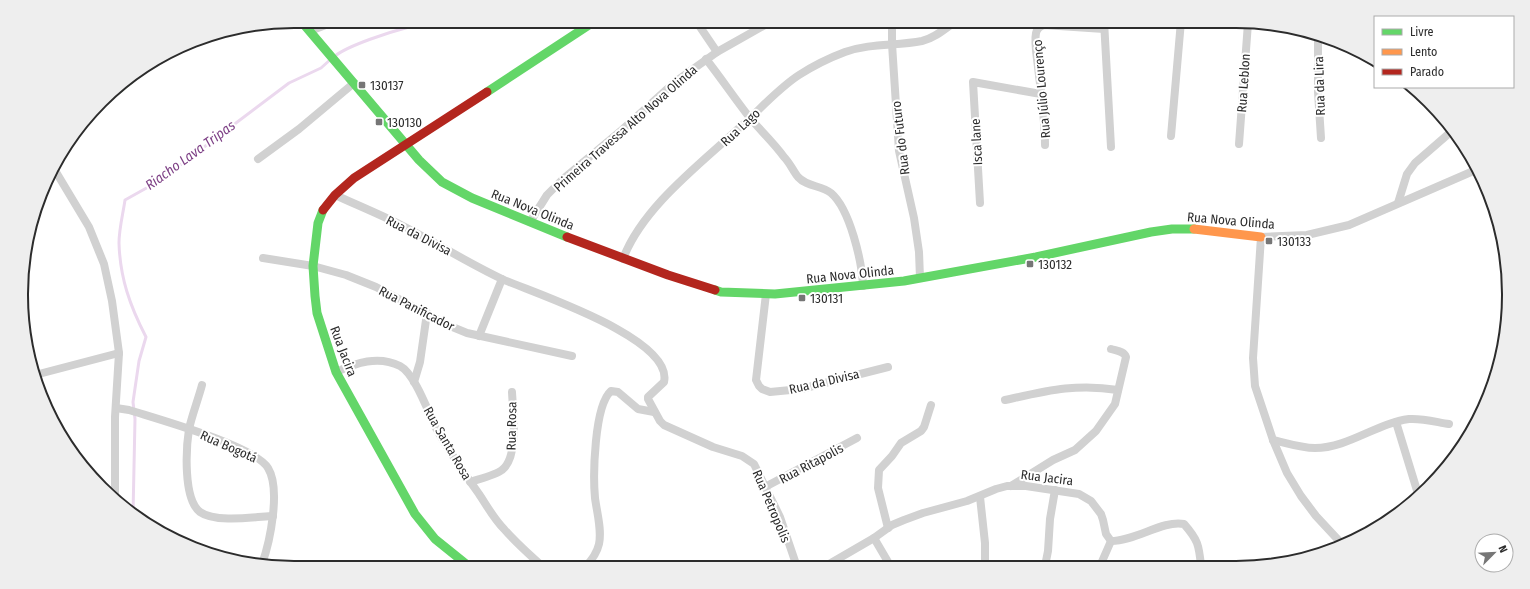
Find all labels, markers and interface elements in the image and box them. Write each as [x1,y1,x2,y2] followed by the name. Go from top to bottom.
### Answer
[1374,16,1514,88] legend
[1410,25,1434,39] text: Livre
[1030,39,1053,139] street label: Rua Júlio Lourenço
[1410,45,1437,59] text: Lento
[1234,53,1253,113] street label: Rua Leblon
[1311,56,1328,116] street label: Rua da Lira
[551,62,700,195] street label: Primeira Travessa Alto Nova Olinda
[1410,65,1444,79] text: Parado
[370,78,404,93] place label: 130137
[357,80,367,90] marker: 130137
[889,100,912,176] street label: Rua do Futuro
[718,105,763,149] street label: Rua Lago
[387,115,422,130] place label: 130130
[142,117,239,194] water label: Riacho Lava Tripas
[374,117,384,127] marker: 130130
[968,118,985,166] street label: Isca lane
[489,186,576,233] street label: Rua Nova Olinda
[1186,209,1275,232] street label: Rua Nova Olinda
[384,213,454,258] street label: Rua da Divisa
[1277,234,1311,249] place label: 130133
[1264,236,1274,246] marker: 130133
[1038,257,1072,272] place label: 130132
[1025,259,1035,269] marker: 130132
[805,262,895,287] street label: Rua Nova Olinda
[376,283,458,334] street label: Rua Panificador
[810,291,843,306] place label: 130131
[797,293,807,303] marker: 130131
[327,324,360,378] street label: Rua Jacira
[788,366,861,397] street label: Rua da Divisa
[504,401,519,451] street label: Rua Rosa
[421,404,475,483] street label: Rua Santa Rosa
[198,427,259,466] street label: Rua Bogotá
[777,440,846,487] street label: Rua Ritapolis
[1020,467,1074,488] street label: Rua Jacira
[750,468,794,545] street label: Rua Petropolis
[1474,533,1514,573] north arrow
[1495,543,1510,555] text: N

